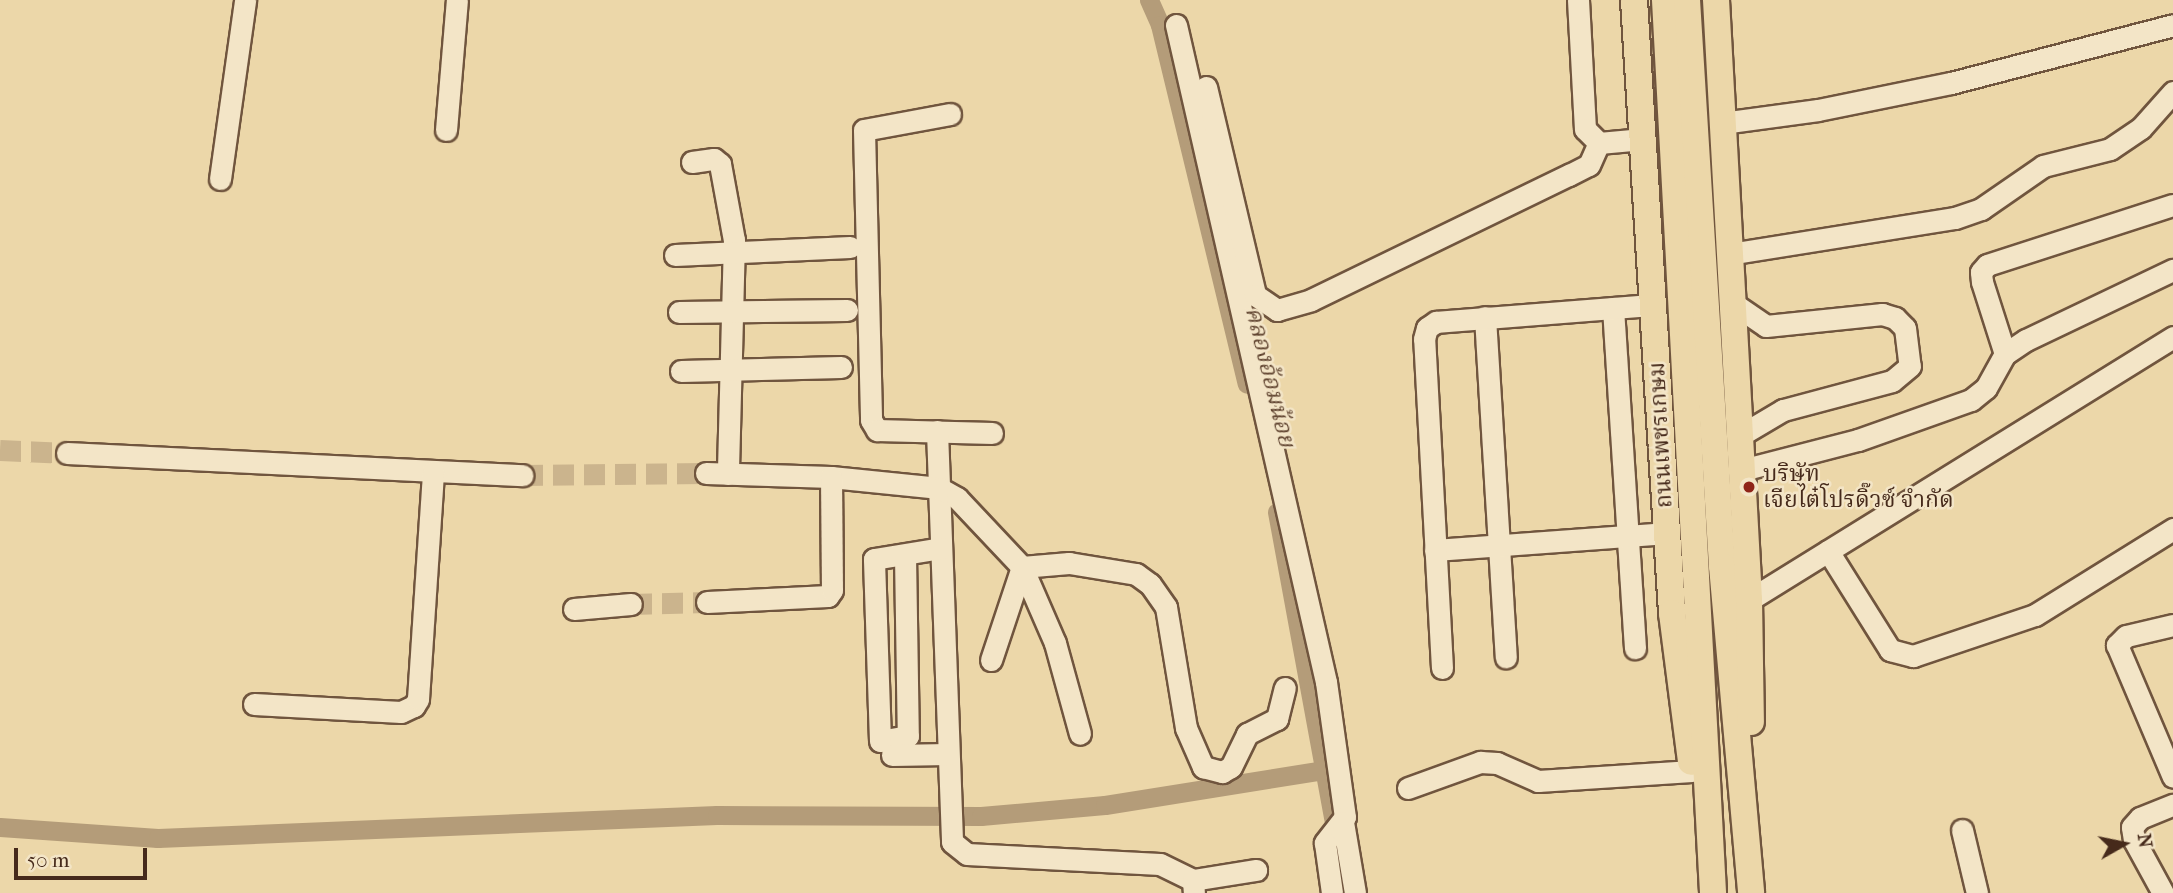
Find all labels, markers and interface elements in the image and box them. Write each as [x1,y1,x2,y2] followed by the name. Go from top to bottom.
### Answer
[1239,304,1301,450] water label: คลองอ้อมน้อย
[1643,361,1679,509] street label: ถนนเพชรเกษม
[1763,460,1954,514] place label: บริษัท เจียไต๋โปรดิ๊วซ์ จำกัด
[1741,479,1757,495] marker: บริษัท เจียไต๋โปรดิ๊วซ์ จำกัด
[2089,809,2159,879] north arrow
[2133,832,2157,850] text: N
[18,834,150,878] scale bar
[27,848,70,872] text: 50 m

